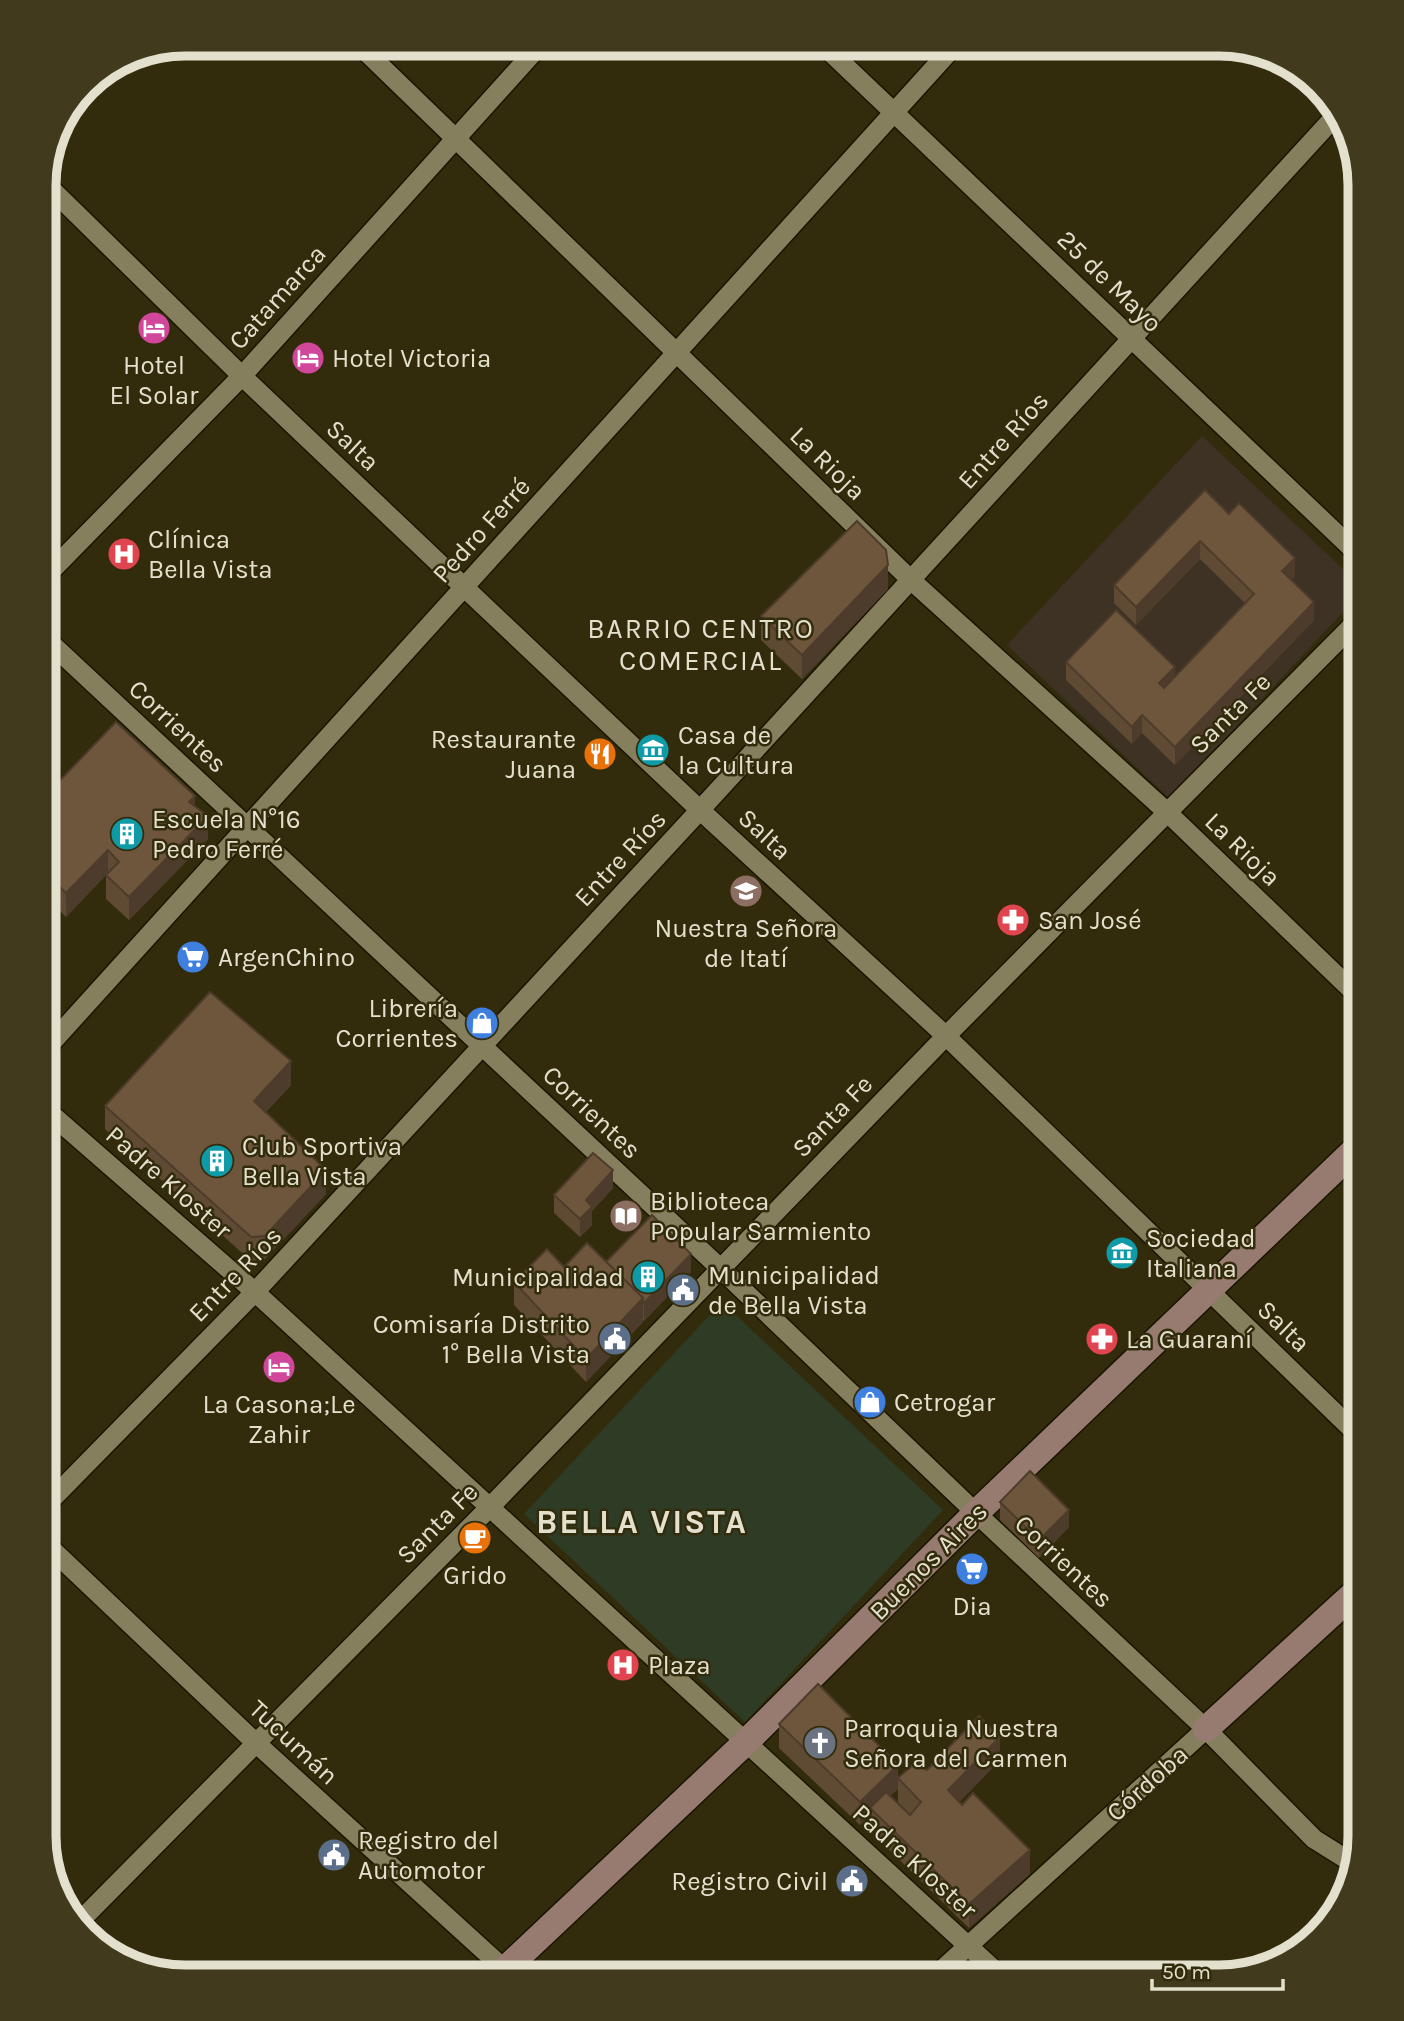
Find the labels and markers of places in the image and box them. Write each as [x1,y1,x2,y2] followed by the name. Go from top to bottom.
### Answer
[135,309,173,347] hotel icon: Hotel El Solar
[289,339,327,377] hotel icon: Hotel Victoria
[332,343,491,374] place label: Hotel Victoria
[110,350,199,411] place label: Hotel El Solar
[148,524,273,585] place label: Clínica Bella Vista
[105,535,143,573] hospital icon: Clínica Bella Vista
[678,720,794,781] place label: Casa de la Cultura
[431,724,576,785] place label: Restaurante Juana
[634,731,672,769] museum icon: Casa de la Cultura
[581,735,619,773] restaurant icon: Restaurante Juana
[152,804,301,865] place label: Escuela N°16 Pedro Ferré
[108,815,146,853] building icon: Escuela N°16 Pedro Ferré
[727,872,765,910] school or university icon: Nuestra Señora de Itatí
[994,901,1032,939] pharmacy icon: San José
[1038,905,1142,936] place label: San José
[655,913,837,974] place label: Nuestra Señora de Itatí
[174,938,212,976] supermarket icon: ArgenChino
[218,942,355,973] place label: ArgenChino
[335,993,458,1054] place label: Librería Corrientes
[463,1004,501,1042] shop icon: Librería Corrientes
[242,1131,402,1192] place label: Club Sportiva Bella Vista
[198,1142,236,1180] building icon: Club Sportiva Bella Vista
[650,1186,871,1247] place label: Biblioteca Popular Sarmiento
[607,1197,645,1235] library icon: Biblioteca Popular Sarmiento
[1146,1223,1256,1284] place label: Sociedad Italiana
[1103,1234,1141,1272] museum icon: Sociedad Italiana
[629,1258,667,1296] building icon: Municipalidad
[708,1260,880,1321] place label: Municipalidad de Bella Vista
[452,1262,624,1293] place label: Municipalidad
[664,1271,702,1309] public building icon: Municipalidad de Bella Vista
[373,1309,590,1370] place label: Comisaría Distrito 1° Bella Vista
[596,1320,634,1358] public building icon: Comisaría Distrito 1° Bella Vista
[1083,1320,1121,1358] pharmacy icon: La Guaraní
[1126,1324,1253,1355] place label: La Guaraní
[260,1348,298,1386] hotel icon: La Casona;Le Zahir
[851,1383,889,1421] shop icon: Cetrogar
[894,1387,996,1418] place label: Cetrogar
[202,1389,356,1450] place label: La Casona;Le Zahir
[456,1519,494,1557] cafe icon: Grido
[953,1550,991,1588] supermarket icon: Dia
[443,1560,507,1591] place label: Grido
[952,1591,992,1622] place label: Dia
[604,1646,642,1684] hospital icon: Plaza
[648,1650,711,1681] place label: Plaza
[844,1713,1068,1774] place label: Parroquia Nuestra Señora del Carmen
[801,1724,839,1762] church icon: Parroquia Nuestra Señora del Carmen
[358,1825,499,1886] place label: Registro del Automotor
[315,1836,353,1874] public building icon: Registro del Automotor
[833,1862,871,1900] public building icon: Registro Civil
[671,1866,828,1897] place label: Registro Civil

